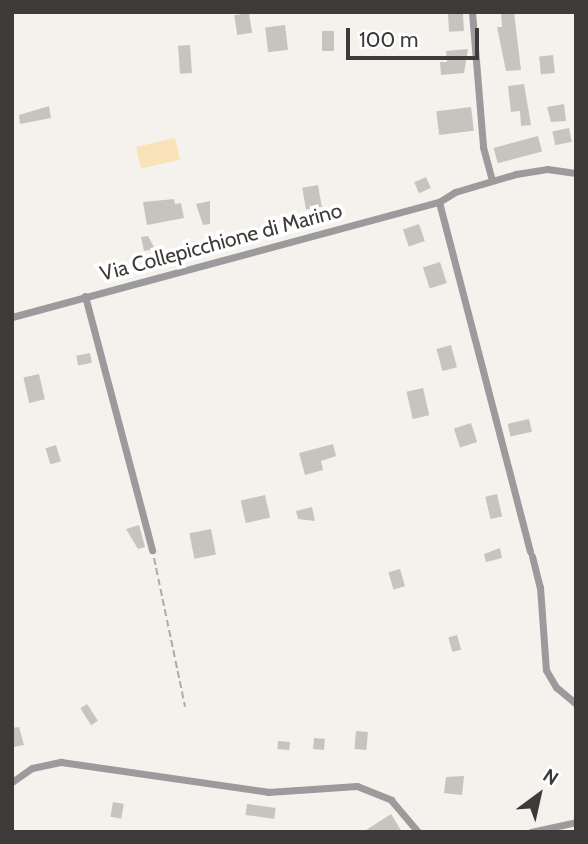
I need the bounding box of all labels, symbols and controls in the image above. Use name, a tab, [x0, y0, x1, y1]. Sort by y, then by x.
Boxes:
scale bar	[350, 14, 483, 58]
text: 100 m	[359, 27, 418, 52]
street label: Via Collepicchione di Marino	[97, 198, 345, 286]
north arrow	[504, 760, 574, 830]
text: N	[539, 764, 563, 790]

